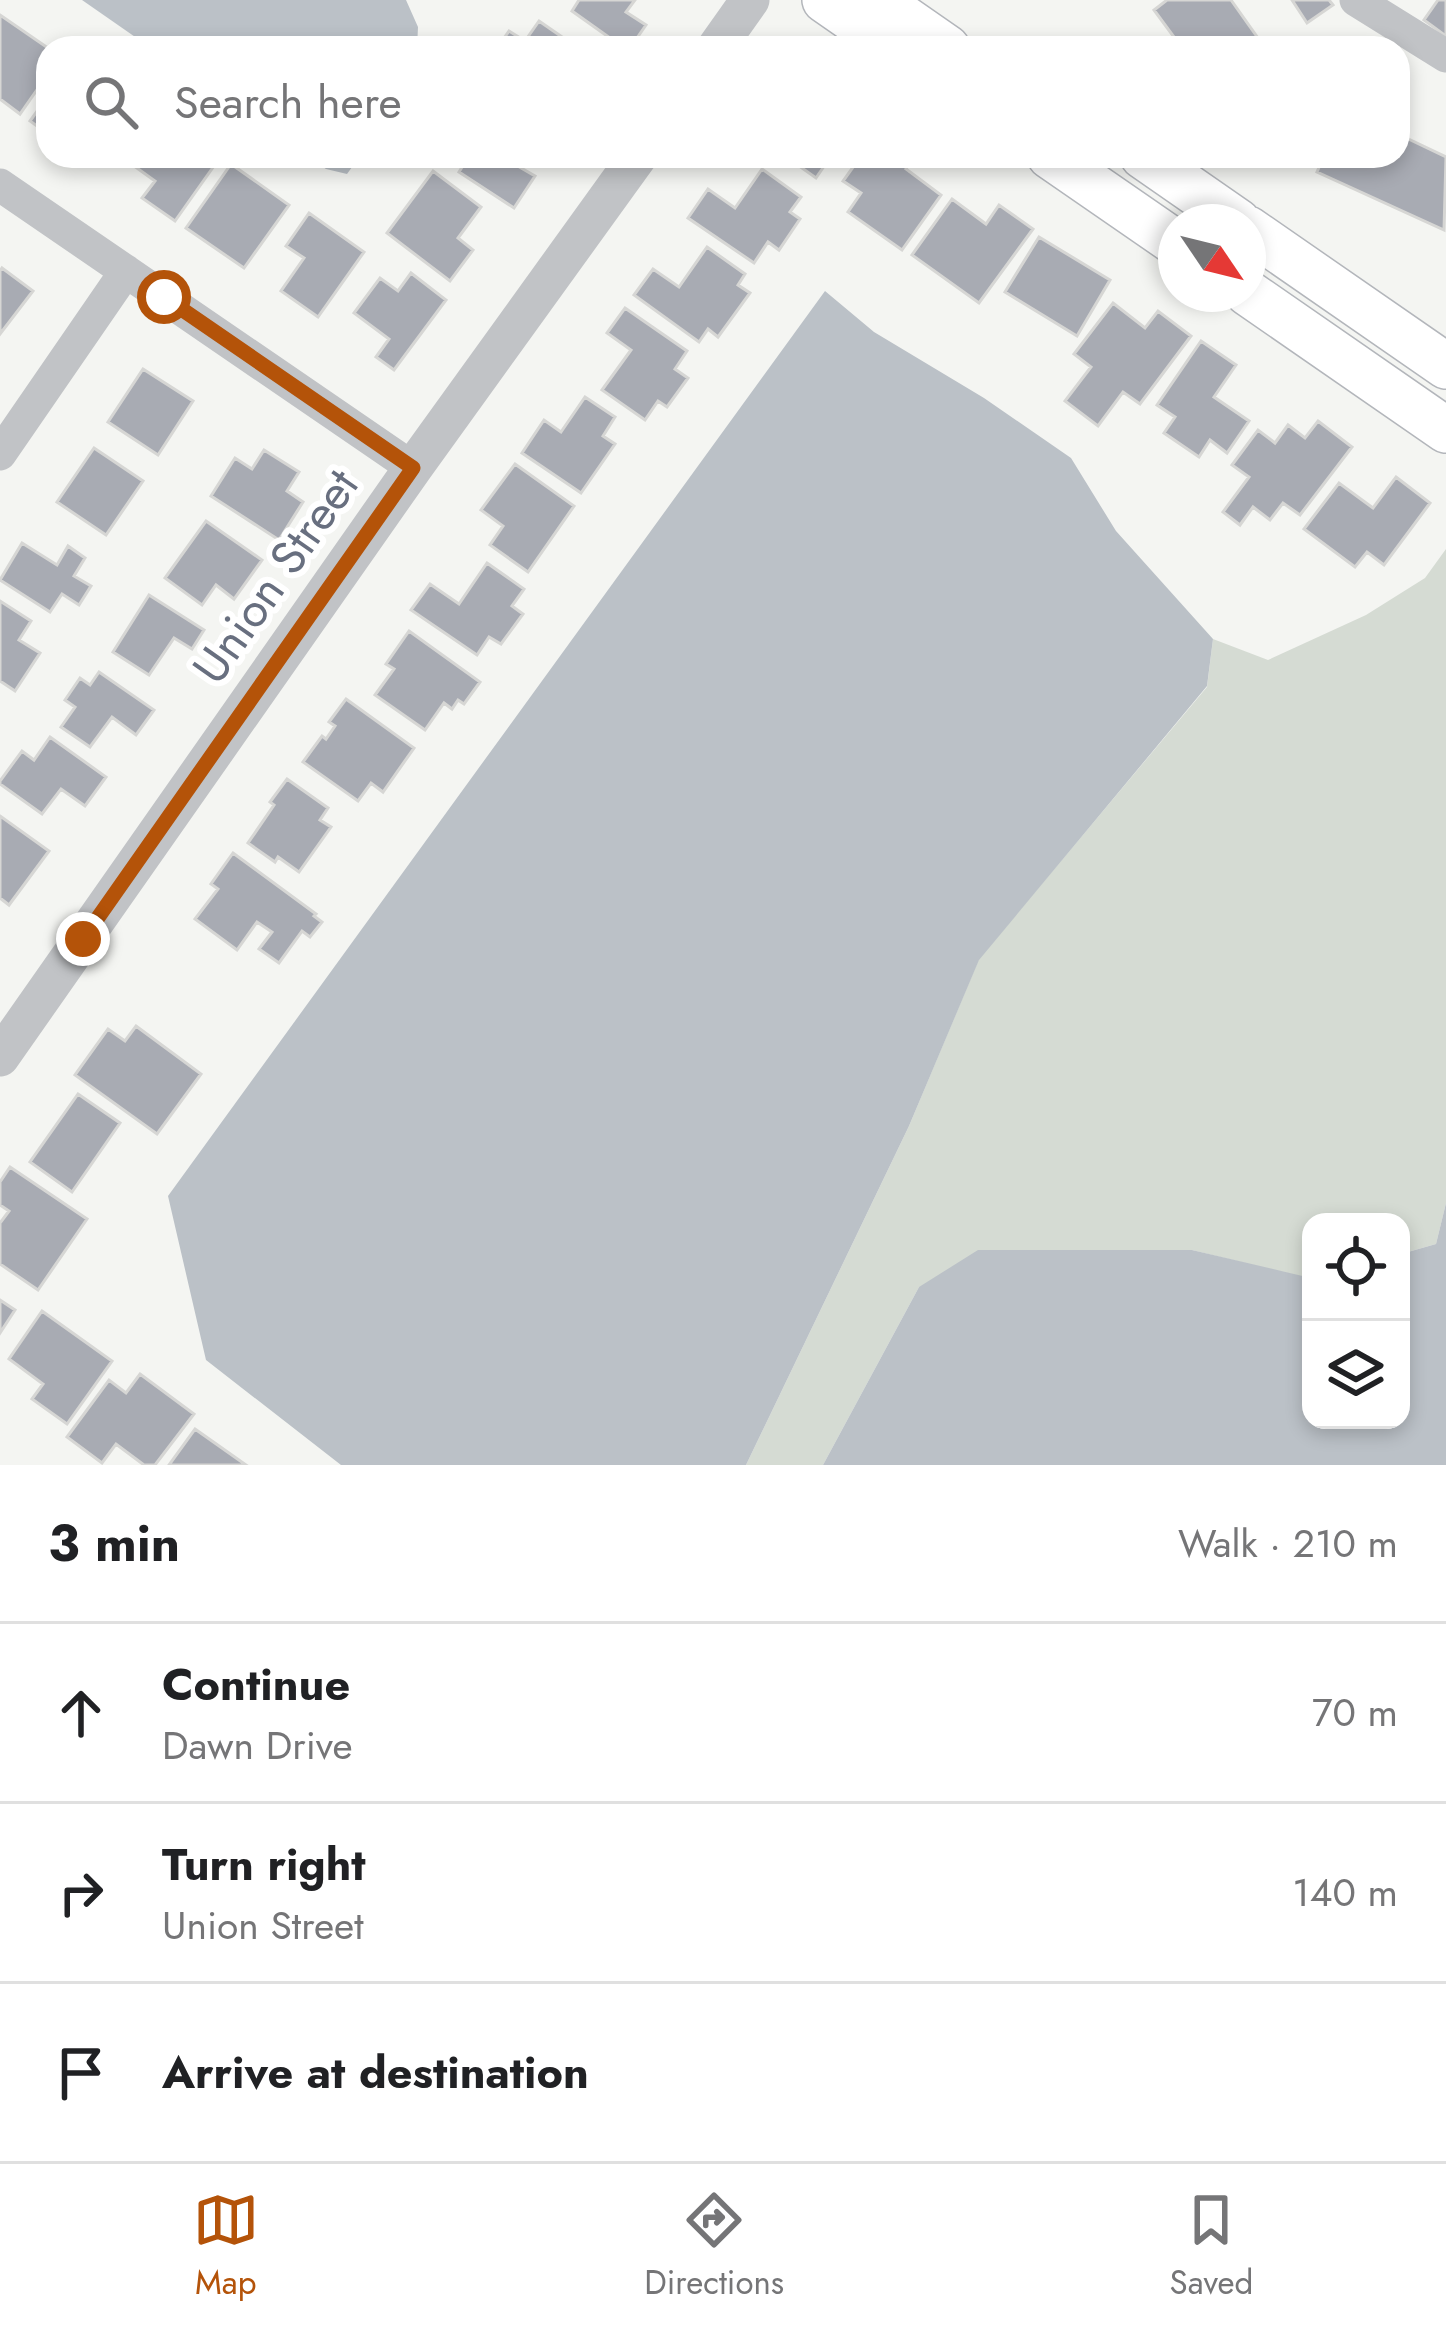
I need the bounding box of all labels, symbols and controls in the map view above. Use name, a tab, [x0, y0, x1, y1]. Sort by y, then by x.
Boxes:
search box	[36, 36, 1410, 168]
icon: search	[78, 69, 144, 135]
text: Search here	[174, 70, 402, 135]
north arrow	[1158, 204, 1266, 312]
route start	[137, 270, 191, 324]
street label: Union Street	[176, 455, 375, 698]
route end	[56, 912, 110, 966]
map controls	[1302, 1213, 1410, 1429]
button: locate	[1302, 1213, 1410, 1321]
button: layers	[1302, 1321, 1410, 1429]
text: 3 min	[48, 1506, 180, 1580]
text: Walk · 210 m	[1178, 1515, 1398, 1572]
text: Continue	[162, 1652, 350, 1717]
icon: ahead	[48, 1680, 114, 1746]
text: 70 m	[1312, 1684, 1398, 1741]
text: Dawn Drive	[162, 1717, 352, 1774]
text: Turn right	[162, 1832, 366, 1897]
icon: right	[48, 1860, 114, 1926]
text: 140 m	[1292, 1864, 1398, 1921]
text: Union Street	[162, 1897, 364, 1954]
icon: arrive	[48, 2040, 114, 2106]
text: Arrive at destination	[162, 2040, 589, 2105]
tab: Map	[193, 2187, 259, 2306]
tab: Directions	[644, 2187, 784, 2306]
tab: Saved	[1170, 2187, 1253, 2306]

